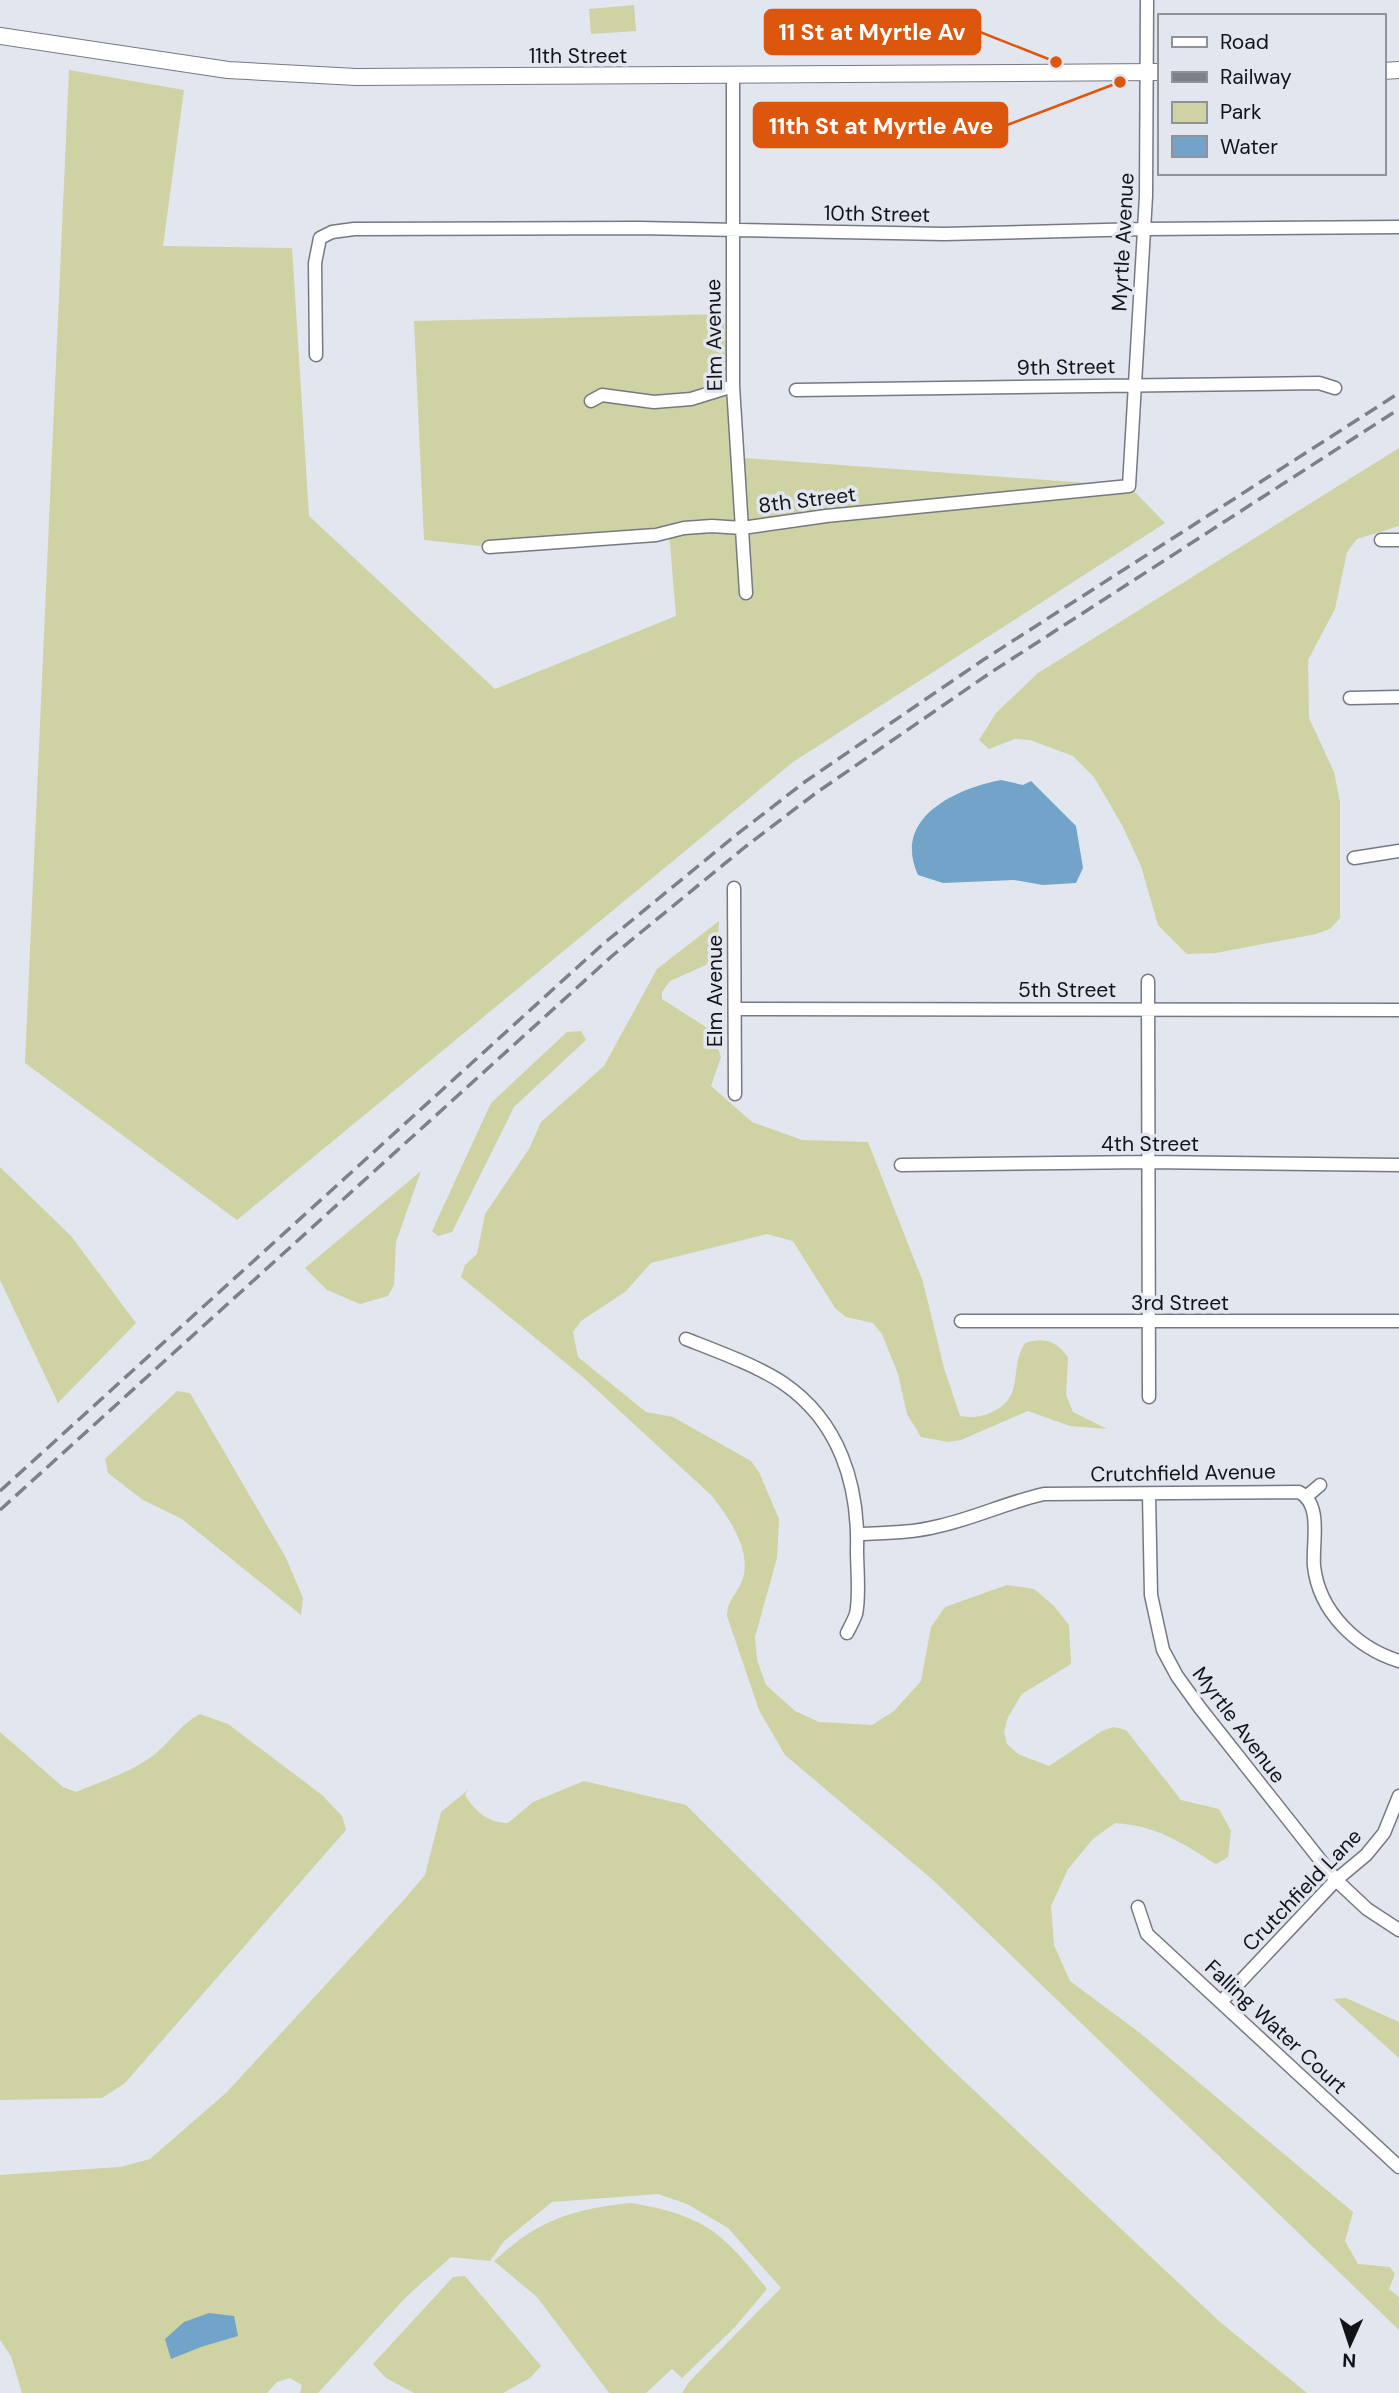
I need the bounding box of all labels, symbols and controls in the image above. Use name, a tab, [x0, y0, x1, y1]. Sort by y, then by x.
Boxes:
callout: 11 St at Myrtle Av	[765, 10, 980, 54]
legend	[1158, 14, 1385, 175]
text: 11 St at Myrtle Av	[778, 17, 966, 47]
text: Road	[1220, 28, 1269, 56]
street label: 11th Street	[529, 42, 627, 70]
text: Railway	[1220, 63, 1292, 91]
text: Park	[1220, 98, 1262, 126]
callout: 11th St at Myrtle Ave	[754, 103, 1007, 147]
text: 11th St at Myrtle Ave	[769, 111, 993, 141]
text: Water	[1220, 133, 1278, 161]
street label: Myrtle Avenue	[1105, 172, 1141, 312]
street label: 10th Street	[824, 199, 930, 229]
street label: Elm Avenue	[699, 279, 729, 391]
street label: 9th Street	[1016, 352, 1116, 382]
street label: 8th Street	[757, 480, 857, 520]
street label: Elm Avenue	[701, 935, 729, 1047]
street label: 5th Street	[1018, 976, 1116, 1004]
street label: 4th Street	[1101, 1130, 1199, 1158]
street label: 3rd Street	[1131, 1289, 1229, 1317]
street label: Crutchfield Avenue	[1090, 1457, 1276, 1489]
street label: Myrtle Avenue	[1186, 1661, 1292, 1789]
street label: Crutchfield Lane	[1236, 1822, 1368, 1957]
street label: Falling Water Court	[1199, 1954, 1353, 2100]
north arrow	[1315, 2309, 1385, 2379]
text: N	[1342, 2348, 1357, 2373]

